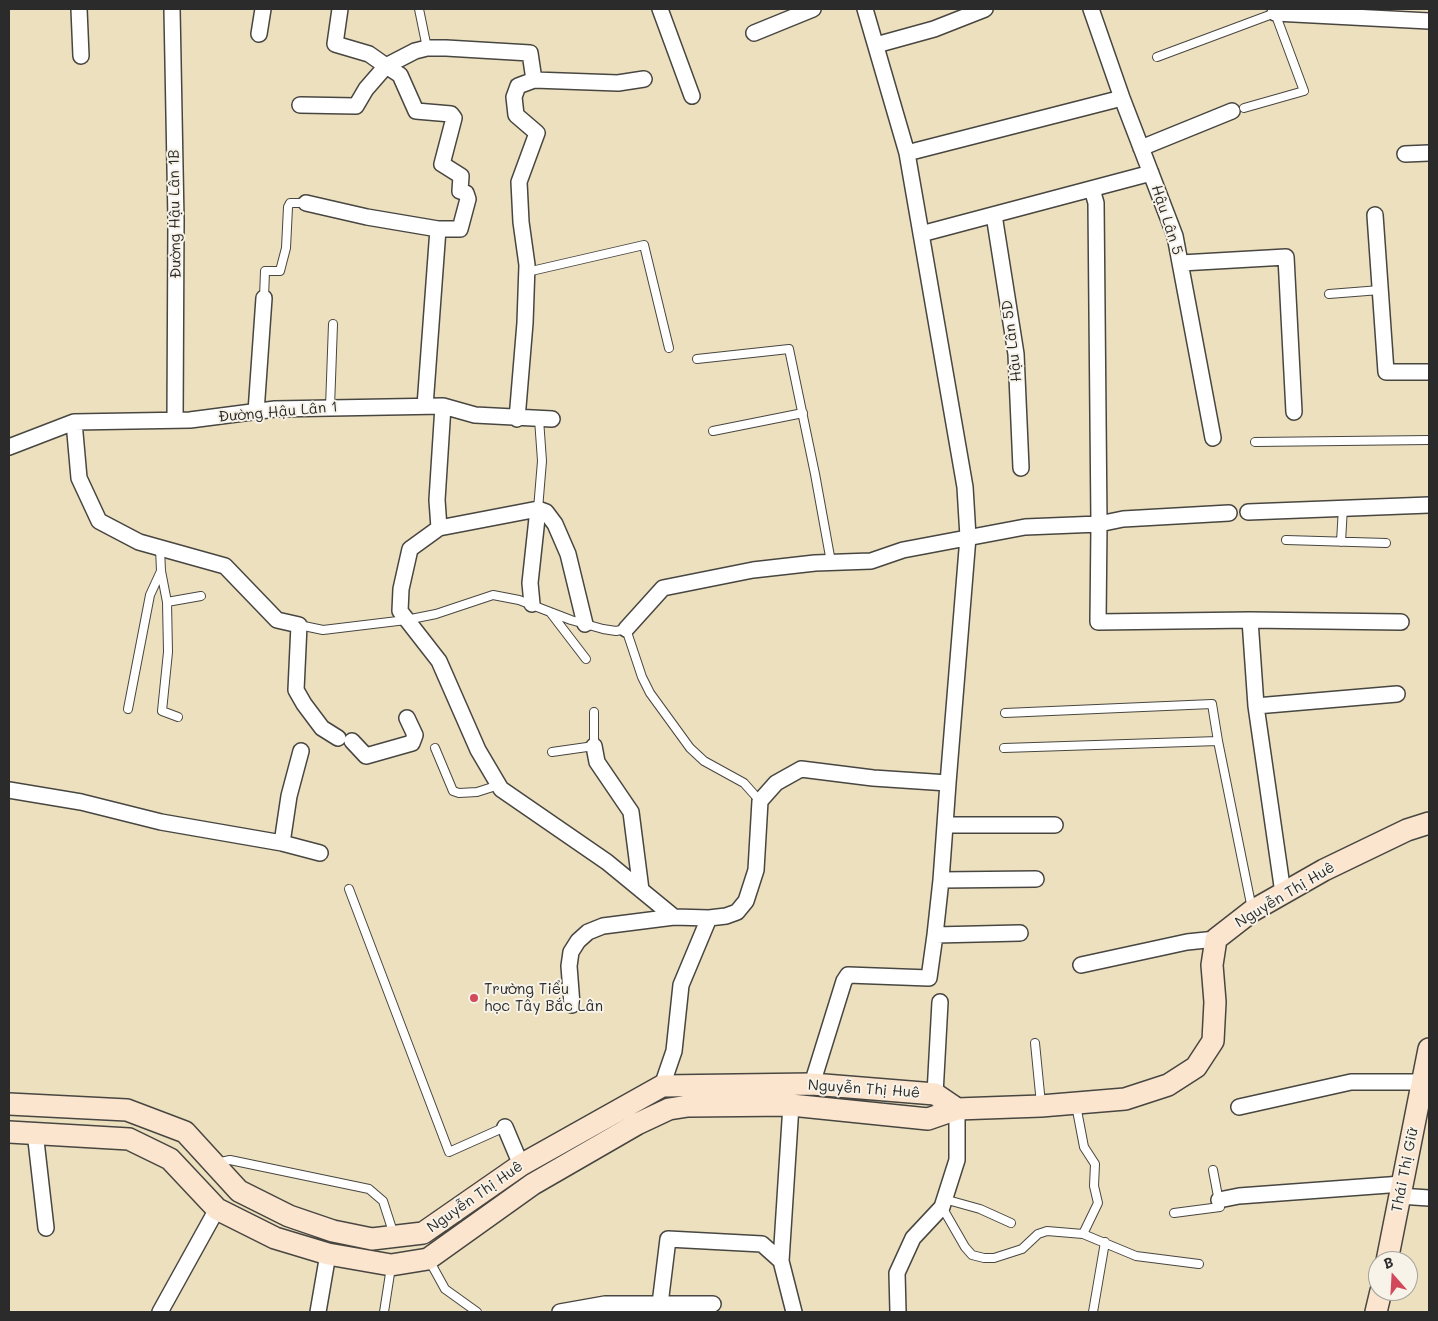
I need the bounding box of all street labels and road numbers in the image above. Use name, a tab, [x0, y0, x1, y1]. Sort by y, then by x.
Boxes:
street label: Đường Hậu Lân 1B	[165, 149, 185, 279]
street label: Hậu Lân 5	[1147, 183, 1187, 257]
street label: Hậu Lân 5D	[998, 299, 1026, 383]
street label: Đường Hậu Lân 1	[218, 398, 338, 426]
street label: Nguyễn Thị Huê	[1232, 858, 1338, 932]
street label: Nguyễn Thị Huê	[807, 1076, 921, 1102]
street label: Thái Thị Giữ	[1388, 1126, 1422, 1214]
street label: Nguyễn Thị Huê	[424, 1157, 526, 1237]

